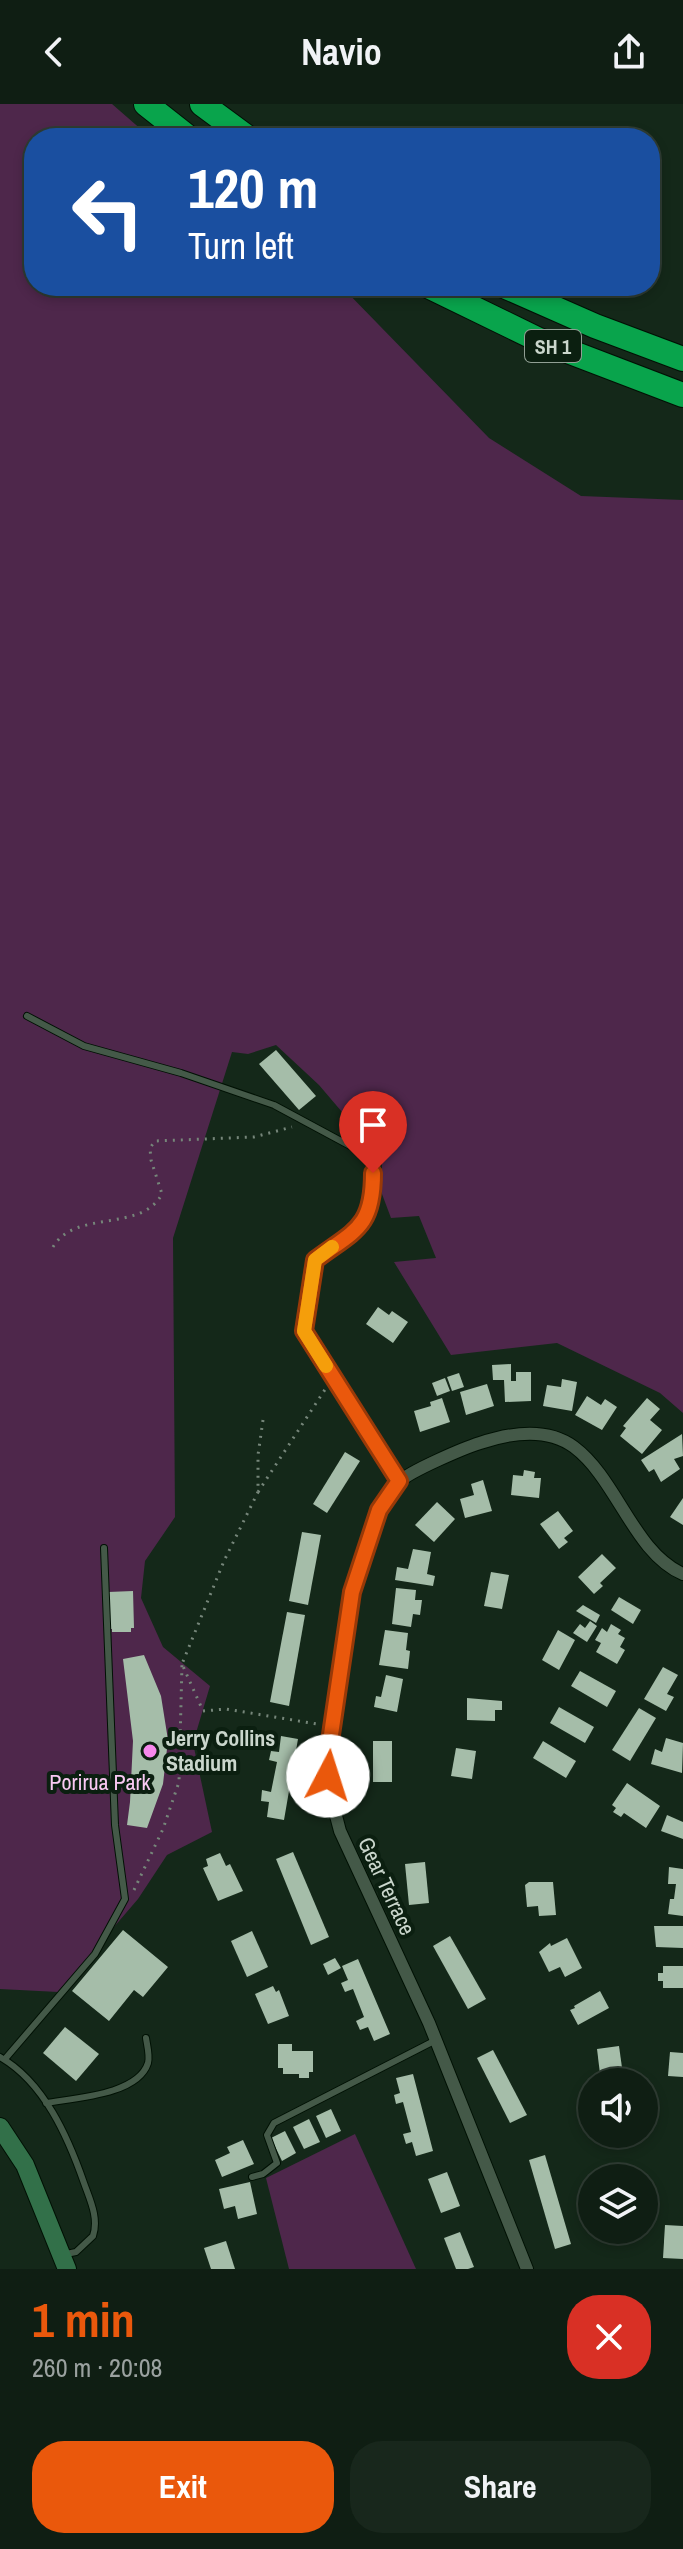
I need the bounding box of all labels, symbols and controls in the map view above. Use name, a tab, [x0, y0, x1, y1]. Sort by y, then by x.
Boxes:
text: Navio	[301, 28, 382, 76]
icon: back	[32, 30, 76, 74]
icon: share	[607, 30, 651, 74]
text: 120 m	[188, 150, 318, 225]
icon: left	[56, 160, 160, 264]
text: Turn left	[188, 222, 294, 270]
road number: SH 1	[525, 330, 581, 362]
pin	[339, 1091, 407, 1173]
icon: arrive	[351, 1103, 395, 1147]
place label: Jerry Collins Stadium	[166, 1723, 275, 1778]
position arrow	[286, 1734, 370, 1818]
marker: Jerry Collins Stadium	[141, 1742, 159, 1760]
park label: Porirua Park	[49, 1767, 152, 1797]
street label: Gear Terrace	[351, 1832, 423, 1940]
map controls	[578, 2068, 658, 2244]
button: sound	[578, 2068, 658, 2148]
button: layers	[578, 2164, 658, 2244]
text: 1 min	[32, 2287, 135, 2352]
button: close	[567, 2295, 651, 2379]
text: 260 m · 20:08	[32, 2350, 162, 2385]
button: Exit	[32, 2441, 334, 2533]
button: Share	[350, 2441, 651, 2533]

